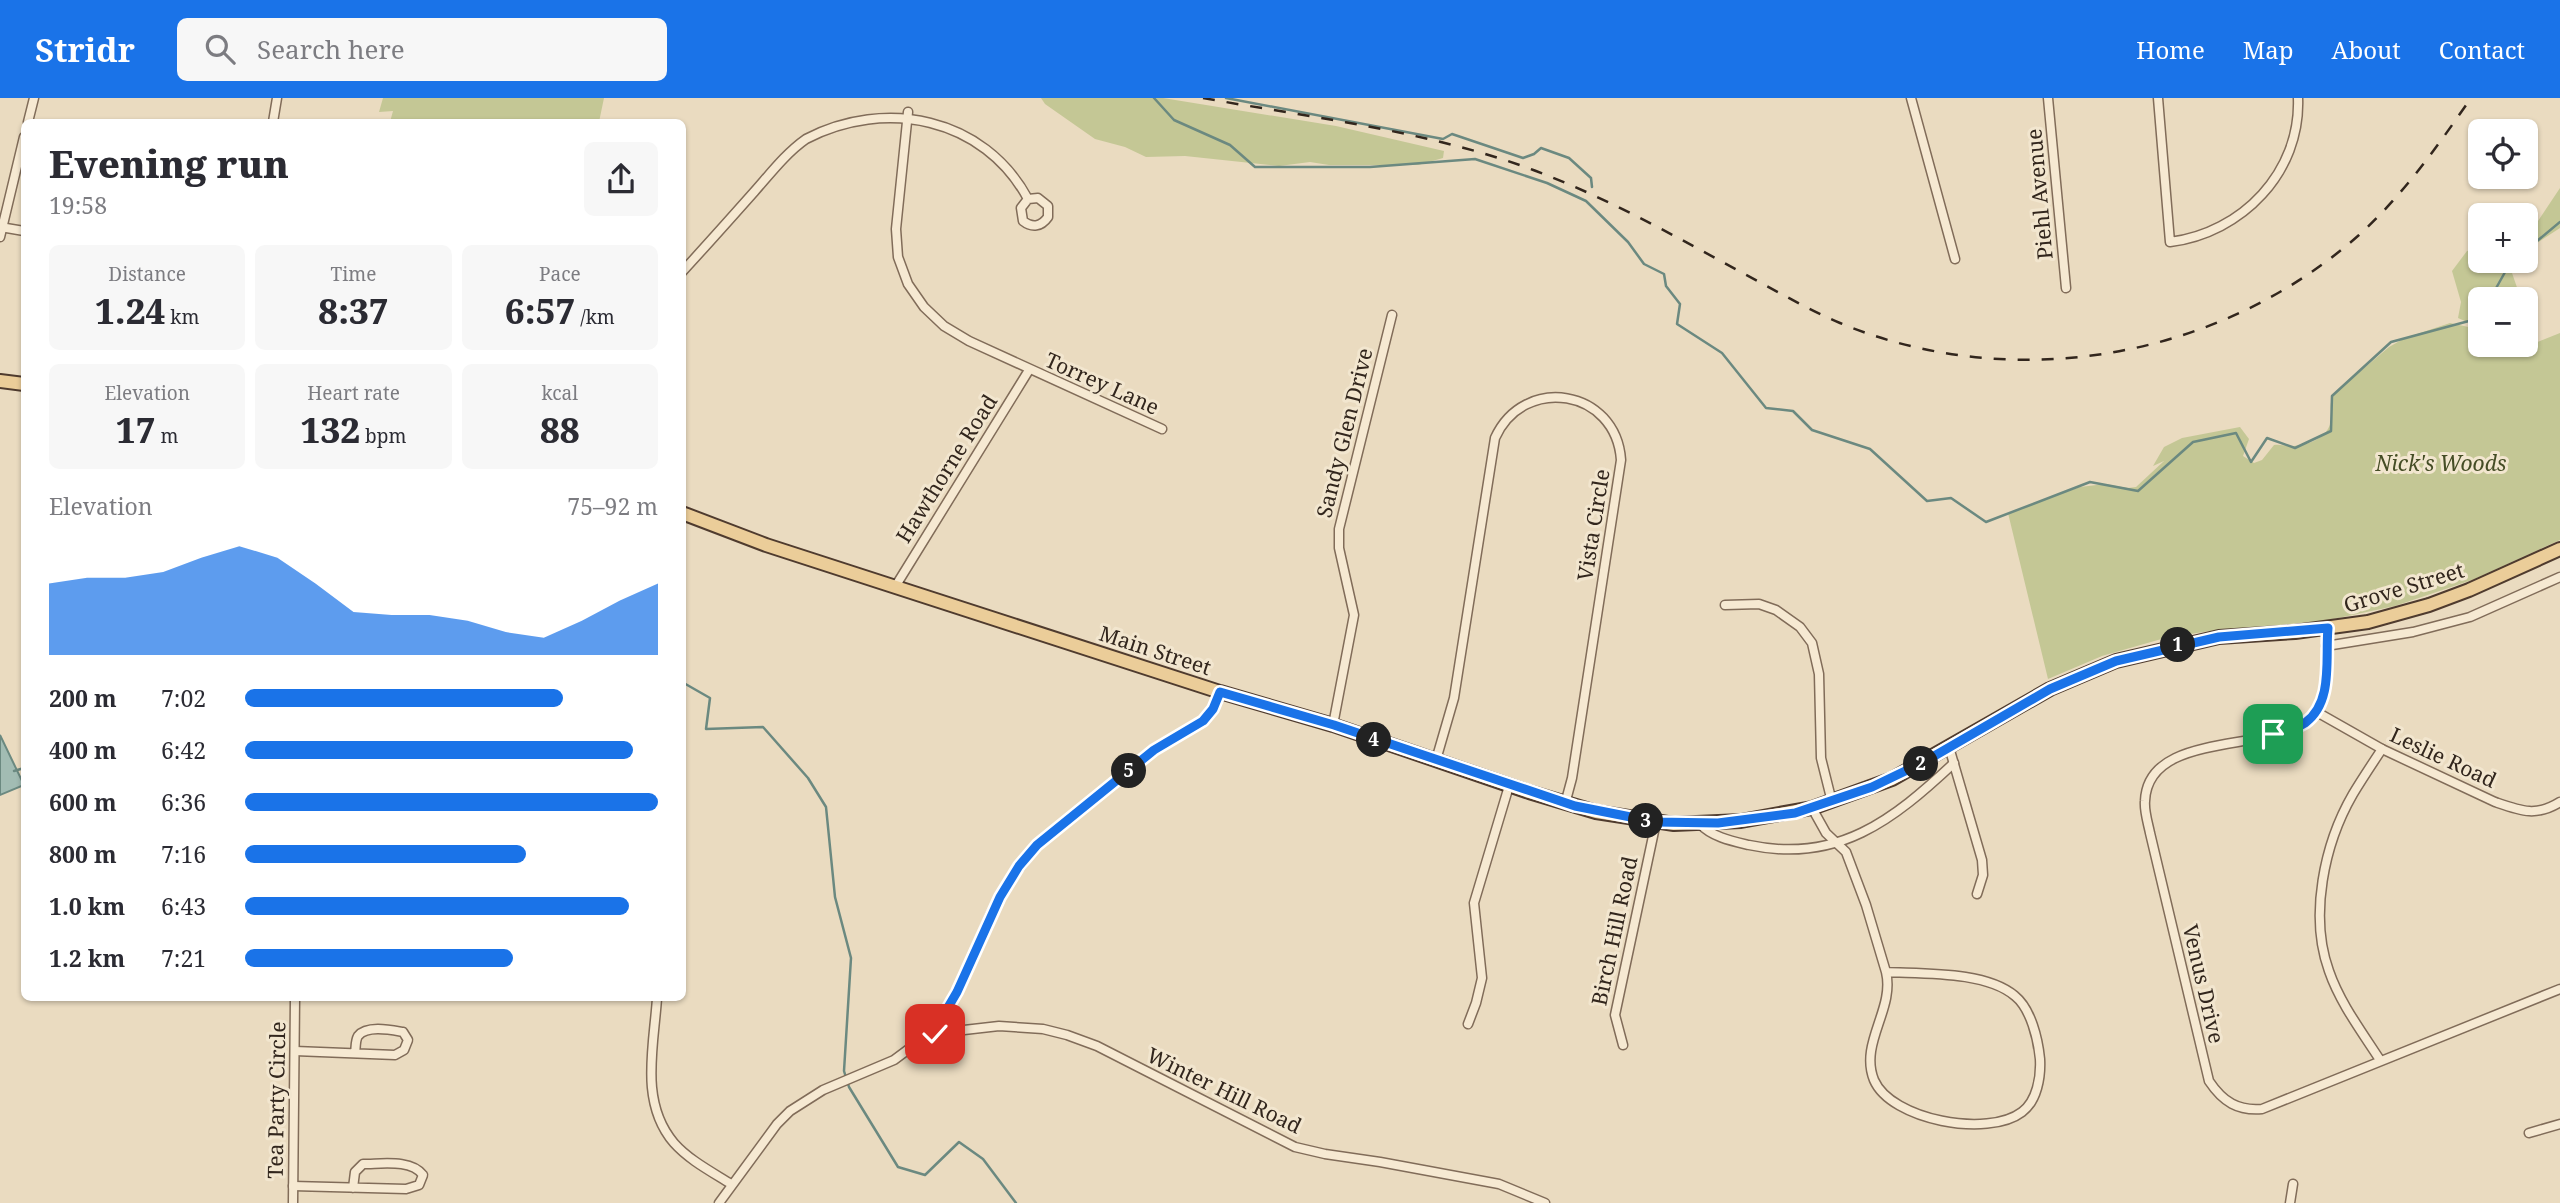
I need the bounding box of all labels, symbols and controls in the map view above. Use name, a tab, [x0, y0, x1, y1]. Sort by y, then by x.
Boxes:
search box	[177, 18, 667, 81]
text: Stridr	[35, 27, 135, 72]
icon: search	[201, 30, 239, 68]
text: Search here	[257, 31, 405, 67]
text: Home	[2136, 33, 2205, 66]
text: Map	[2243, 33, 2294, 66]
text: About	[2332, 33, 2401, 66]
text: Contact	[2439, 33, 2525, 66]
map controls	[2468, 119, 2538, 357]
button: locate	[2468, 119, 2538, 189]
street label: Piehl Avenue	[2019, 128, 2059, 261]
text: Evening run	[49, 137, 289, 189]
button: share	[584, 142, 658, 216]
text: 19:58	[49, 189, 107, 221]
button: +	[2468, 203, 2538, 273]
text: Distance	[108, 261, 186, 287]
text: Time	[331, 261, 376, 287]
text: Pace	[539, 261, 581, 287]
text: 1.24	[95, 287, 165, 334]
text: 8:37	[318, 287, 389, 334]
text: 6:57	[505, 287, 575, 334]
button: −	[2468, 287, 2538, 357]
text: km	[165, 304, 199, 330]
text: /km	[575, 304, 615, 330]
street label: Torrey Lane	[1041, 345, 1164, 421]
street label: Sandy Glen Drive	[1309, 345, 1379, 521]
text: Elevation	[104, 380, 190, 406]
text: Heart rate	[307, 380, 400, 406]
text: kcal	[541, 380, 578, 406]
street label: Hawthorne Road	[889, 389, 1003, 548]
text: 17	[116, 406, 156, 453]
text: 132	[301, 406, 360, 453]
text: 88	[540, 406, 580, 453]
text: m	[156, 423, 178, 449]
text: bpm	[360, 423, 406, 449]
park label: Nick's Woods	[2374, 449, 2507, 477]
street label: Vista Circle	[1570, 467, 1616, 583]
text: Elevation	[49, 490, 153, 522]
text: 75–92 m	[567, 490, 658, 522]
street label: Grove Street	[2340, 555, 2467, 619]
street label: Main Street	[1096, 619, 1215, 681]
pin: 1	[2160, 628, 2196, 662]
text: 1	[2172, 631, 2183, 657]
text: 200 m	[49, 682, 117, 714]
text: 7:02	[161, 682, 206, 714]
pin	[2243, 704, 2303, 764]
icon: arrive	[2254, 715, 2292, 753]
street label: Leslie Road	[2386, 720, 2501, 794]
pin: 4	[1356, 722, 1392, 758]
text: 4	[1368, 726, 1379, 752]
text: 400 m	[49, 734, 117, 766]
text: 6:42	[161, 734, 206, 766]
pin: 2	[1904, 746, 1938, 782]
text: 2	[1915, 750, 1926, 776]
pin: 5	[1112, 754, 1146, 788]
text: 5	[1123, 757, 1134, 783]
text: 600 m	[49, 786, 117, 818]
text: 6:36	[161, 786, 206, 818]
pin: 3	[1628, 804, 1664, 838]
text: 3	[1640, 807, 1651, 833]
text: 800 m	[49, 838, 117, 870]
text: 7:16	[161, 838, 206, 870]
street label: Birch Hill Road	[1585, 853, 1644, 1008]
text: 1.0 km	[49, 890, 125, 922]
text: 6:43	[161, 890, 206, 922]
street label: Venus Drive	[2177, 922, 2231, 1046]
text: 1.2 km	[49, 942, 125, 974]
text: 7:21	[161, 942, 206, 974]
pin	[905, 1004, 965, 1064]
icon: check	[916, 1015, 954, 1053]
street label: Tea Party Circle	[261, 1021, 291, 1179]
street label: Winter Hill Road	[1142, 1041, 1306, 1140]

